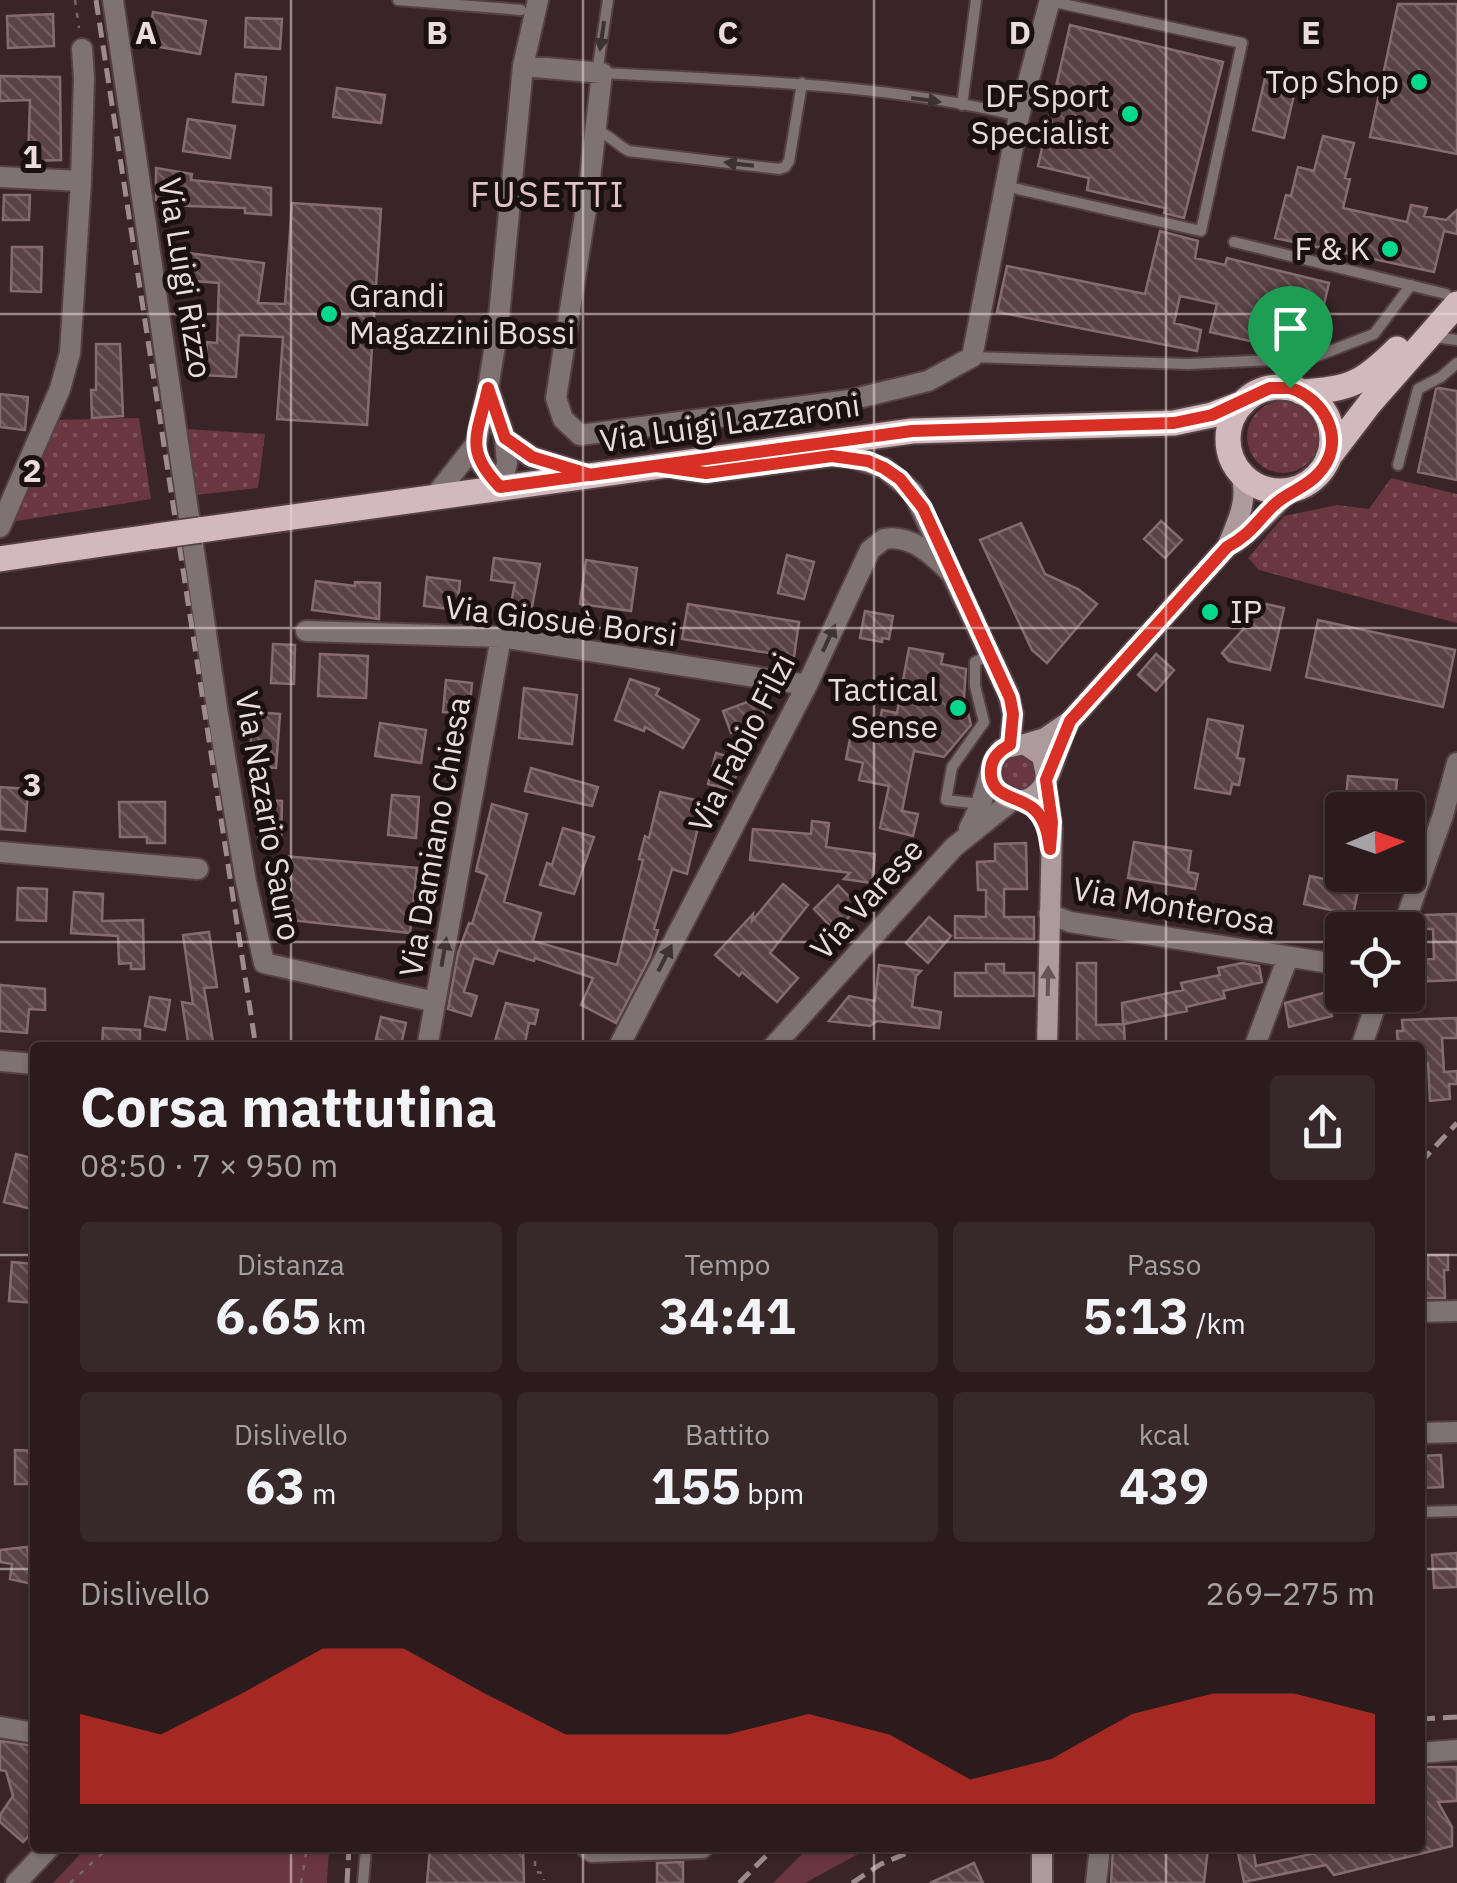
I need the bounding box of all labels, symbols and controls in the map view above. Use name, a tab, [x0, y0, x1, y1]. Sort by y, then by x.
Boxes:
text: A	[135, 11, 157, 53]
text: B	[426, 11, 448, 53]
text: C	[718, 11, 738, 53]
text: D	[1009, 11, 1031, 53]
text: E	[1301, 11, 1321, 53]
one-way arrow	[594, 21, 610, 53]
place label: Top Shop	[1265, 60, 1399, 102]
marker: Top Shop	[1408, 71, 1430, 93]
place label: DF Sport Specialist	[971, 74, 1110, 153]
one-way arrow	[911, 93, 942, 109]
marker: DF Sport Specialist	[1119, 103, 1141, 125]
text: 1	[22, 135, 42, 177]
one-way arrow	[723, 156, 755, 172]
district label: FUSETTI	[470, 171, 626, 217]
street label: Via Luigi Rizzo	[149, 175, 223, 381]
place label: F & K	[1295, 227, 1370, 269]
marker: F & K	[1379, 238, 1401, 260]
place label: Grandi Magazzini Bossi	[349, 274, 575, 353]
pin	[1248, 286, 1333, 389]
icon: arrive	[1263, 301, 1318, 356]
marker: Grandi Magazzini Bossi	[318, 303, 340, 325]
street label: Via Luigi Lazzaroni	[597, 383, 863, 461]
text: 2	[22, 449, 42, 491]
street label: Via Giosuè Borsi	[443, 585, 679, 655]
place label: IP	[1230, 590, 1262, 632]
marker: IP	[1199, 601, 1221, 623]
one-way arrow	[820, 623, 837, 652]
street label: Via Fabio Filzi	[678, 646, 804, 839]
place label: Tactical Sense	[828, 668, 938, 747]
street label: Via Nazario Sauro	[226, 688, 312, 944]
street label: Via Damiano Chiesa	[389, 694, 479, 980]
marker: Tactical Sense	[947, 697, 969, 719]
text: 3	[22, 763, 42, 805]
north arrow	[1325, 792, 1425, 892]
map controls	[1325, 792, 1425, 1012]
street label: Via Varese	[800, 829, 932, 968]
street label: Via Monterosa	[1070, 867, 1279, 944]
button: locate	[1325, 912, 1425, 1012]
one-way arrow	[437, 935, 452, 967]
one-way arrow	[656, 943, 673, 972]
one-way arrow	[1040, 964, 1056, 996]
text: Corsa mattutina	[80, 1071, 497, 1142]
button: share	[1270, 1075, 1375, 1180]
text: 08:50 · 7 × 950 m	[80, 1144, 338, 1186]
text: Distanza	[237, 1246, 345, 1283]
text: Tempo	[685, 1246, 770, 1283]
text: Passo	[1127, 1246, 1201, 1283]
text: 6.65	[215, 1283, 321, 1348]
text: 34:41	[659, 1283, 796, 1348]
text: 5:13	[1083, 1283, 1189, 1348]
text: km	[321, 1305, 366, 1342]
text: /km	[1189, 1305, 1246, 1342]
text: Dislivello	[234, 1416, 348, 1453]
text: Battito	[685, 1416, 770, 1453]
text: kcal	[1139, 1416, 1190, 1453]
text: 63	[245, 1453, 305, 1518]
text: 155	[651, 1453, 741, 1518]
text: 439	[1119, 1453, 1209, 1518]
text: m	[305, 1475, 336, 1512]
text: bpm	[741, 1475, 804, 1512]
text: Dislivello	[80, 1572, 210, 1614]
text: 269–275 m	[1205, 1572, 1375, 1614]

